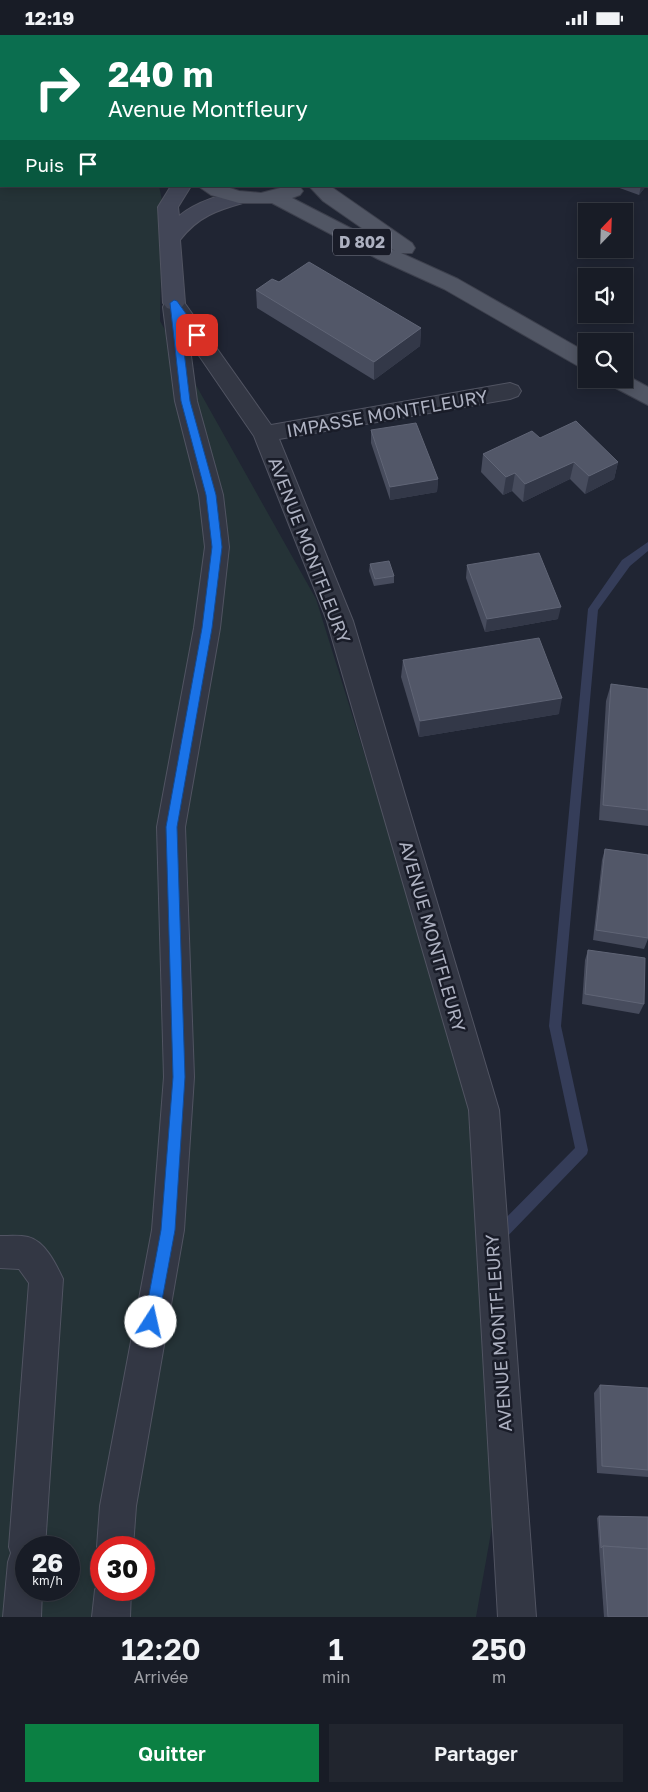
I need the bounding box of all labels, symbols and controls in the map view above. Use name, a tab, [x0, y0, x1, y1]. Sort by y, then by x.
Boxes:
text: 12:19	[25, 6, 74, 29]
text: 240 m	[108, 53, 213, 95]
icon: right	[25, 55, 90, 120]
text: Avenue Montfleury	[108, 95, 308, 122]
icon: arrive	[74, 150, 102, 178]
text: Puis	[25, 153, 64, 176]
north arrow	[578, 203, 632, 257]
map controls	[578, 203, 633, 388]
road number: D 802	[333, 228, 391, 255]
button: sound	[578, 268, 633, 323]
pin	[176, 314, 218, 356]
icon: arrive	[183, 321, 211, 349]
button: search	[578, 333, 633, 388]
street label: IMPASSE MONTFLEURY	[285, 384, 490, 442]
street label: AVENUE MONTFLEURY	[264, 454, 356, 647]
street label: AVENUE MONTFLEURY	[395, 838, 471, 1035]
street label: AVENUE MONTFLEURY	[480, 1233, 516, 1432]
position arrow	[124, 1295, 176, 1347]
speed limit sign: 30	[90, 1536, 155, 1601]
text: 26	[32, 1547, 63, 1578]
text: km/h	[32, 1573, 63, 1588]
text: 12:20	[121, 1631, 201, 1667]
text: 1	[329, 1631, 344, 1667]
text: 250	[472, 1631, 527, 1667]
text: Arrivée	[134, 1667, 188, 1687]
text: min	[322, 1667, 350, 1687]
text: m	[492, 1667, 506, 1687]
button: Quitter	[25, 1724, 319, 1782]
button: Partager	[329, 1724, 623, 1782]

